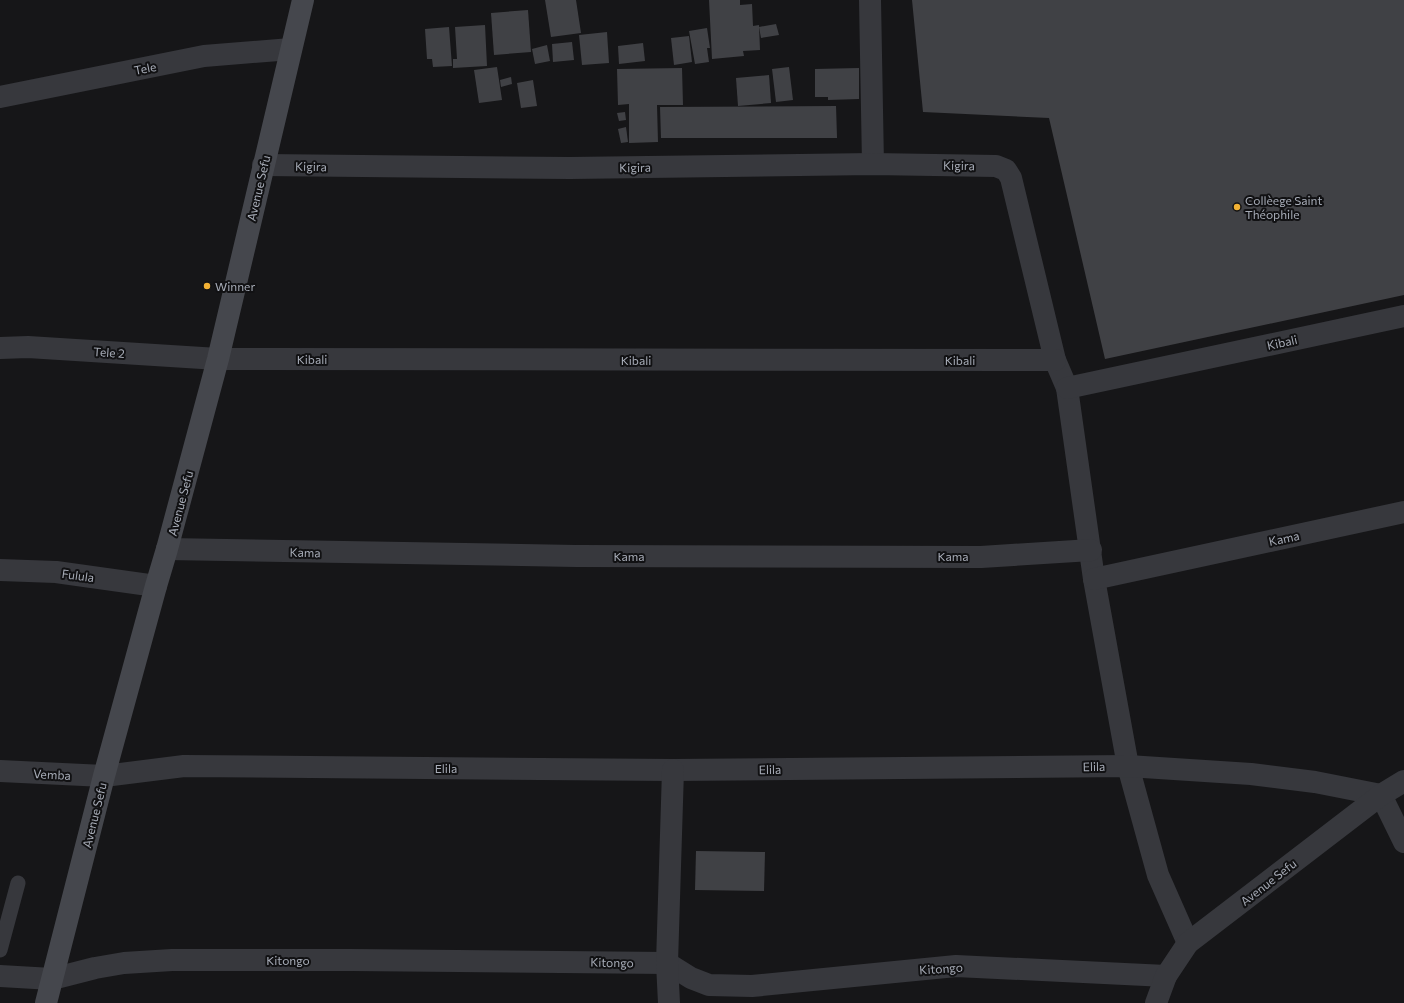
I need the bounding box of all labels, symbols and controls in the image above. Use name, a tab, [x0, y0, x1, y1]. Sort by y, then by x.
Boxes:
street label: Tele	[133, 59, 157, 77]
street label: Avenue Sefu	[244, 154, 272, 222]
street label: Kigira	[943, 158, 975, 172]
street label: Kigira	[295, 159, 327, 173]
street label: Kigira	[619, 160, 651, 174]
place label: Collèege Saint Théophile	[1245, 193, 1322, 221]
marker: Collèege Saint Théophile	[1232, 202, 1242, 212]
place label: Winner	[215, 279, 255, 293]
marker: Winner	[202, 281, 212, 291]
street label: Kibali	[1266, 332, 1298, 352]
street label: Tele 2	[93, 344, 126, 360]
street label: Kibali	[297, 352, 327, 366]
street label: Kibali	[621, 353, 651, 367]
street label: Kibali	[945, 353, 975, 367]
street label: Avenue Sefu	[165, 469, 195, 537]
street label: Kama	[1267, 528, 1301, 548]
street label: Kama	[289, 545, 321, 559]
street label: Kama	[613, 549, 645, 563]
street label: Kama	[937, 549, 969, 563]
street label: Fulula	[61, 566, 95, 584]
street label: Elila	[1083, 759, 1105, 773]
street label: Elila	[435, 761, 457, 775]
street label: Elila	[759, 762, 781, 776]
street label: Vemba	[33, 766, 71, 782]
street label: Avenue Sefu	[79, 781, 109, 849]
street label: Avenue Sefu	[1237, 856, 1299, 908]
street label: Kitongo	[266, 953, 310, 967]
street label: Kitongo	[590, 955, 634, 969]
street label: Kitongo	[919, 959, 963, 977]

